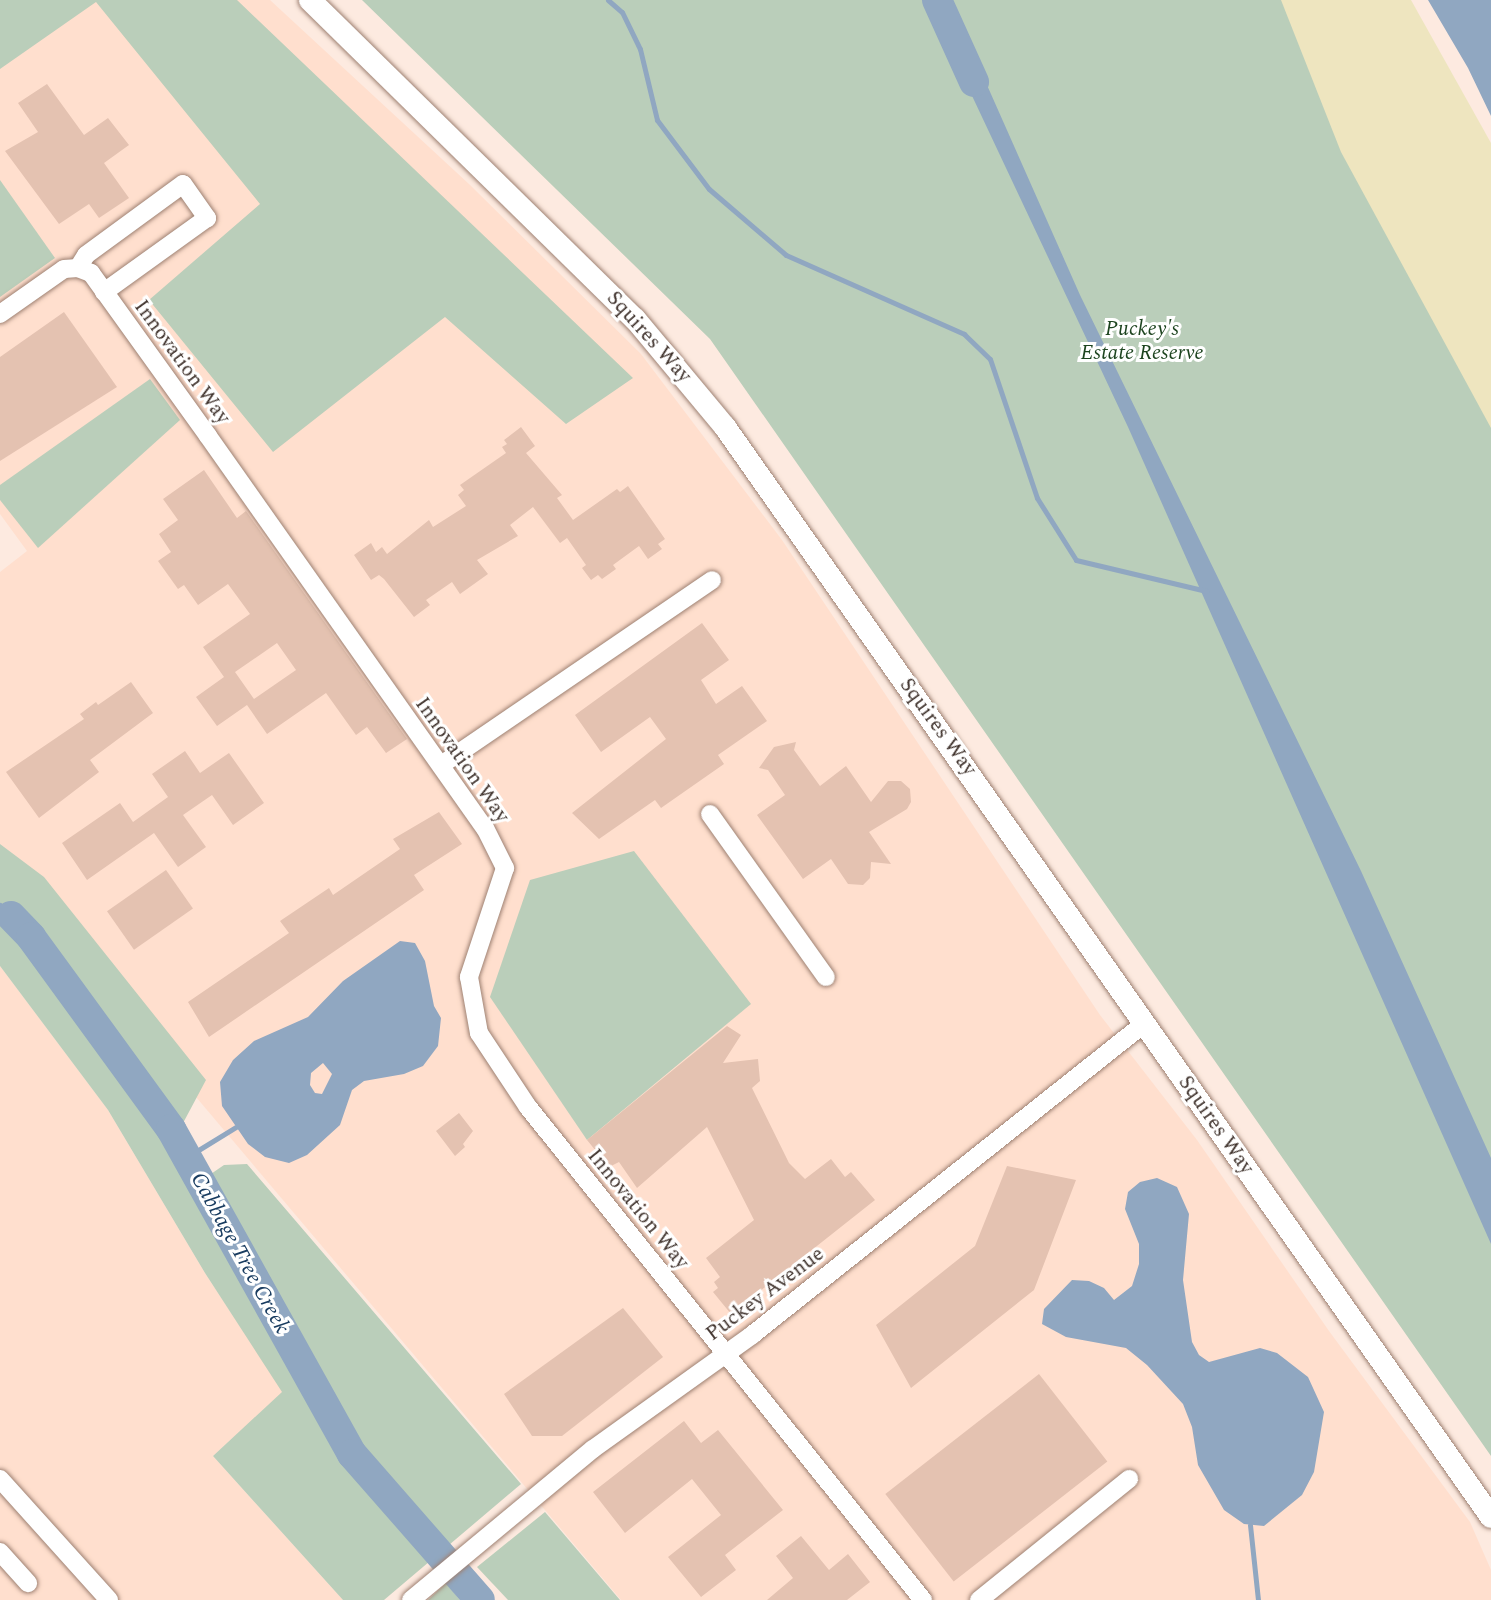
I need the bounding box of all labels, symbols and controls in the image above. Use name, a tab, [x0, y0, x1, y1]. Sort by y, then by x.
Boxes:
street label: Squires Way	[601, 286, 697, 388]
street label: Innovation Way	[128, 295, 236, 429]
park label: Puckey's Estate Reserve	[1080, 316, 1204, 366]
street label: Squires Way	[894, 673, 982, 781]
street label: Innovation Way	[409, 692, 515, 828]
street label: Squires Way	[1173, 1071, 1259, 1179]
street label: Innovation Way	[582, 1144, 694, 1274]
water label: Cabbage Tree Creek	[185, 1168, 295, 1338]
street label: Puckey Avenue	[701, 1241, 829, 1347]

